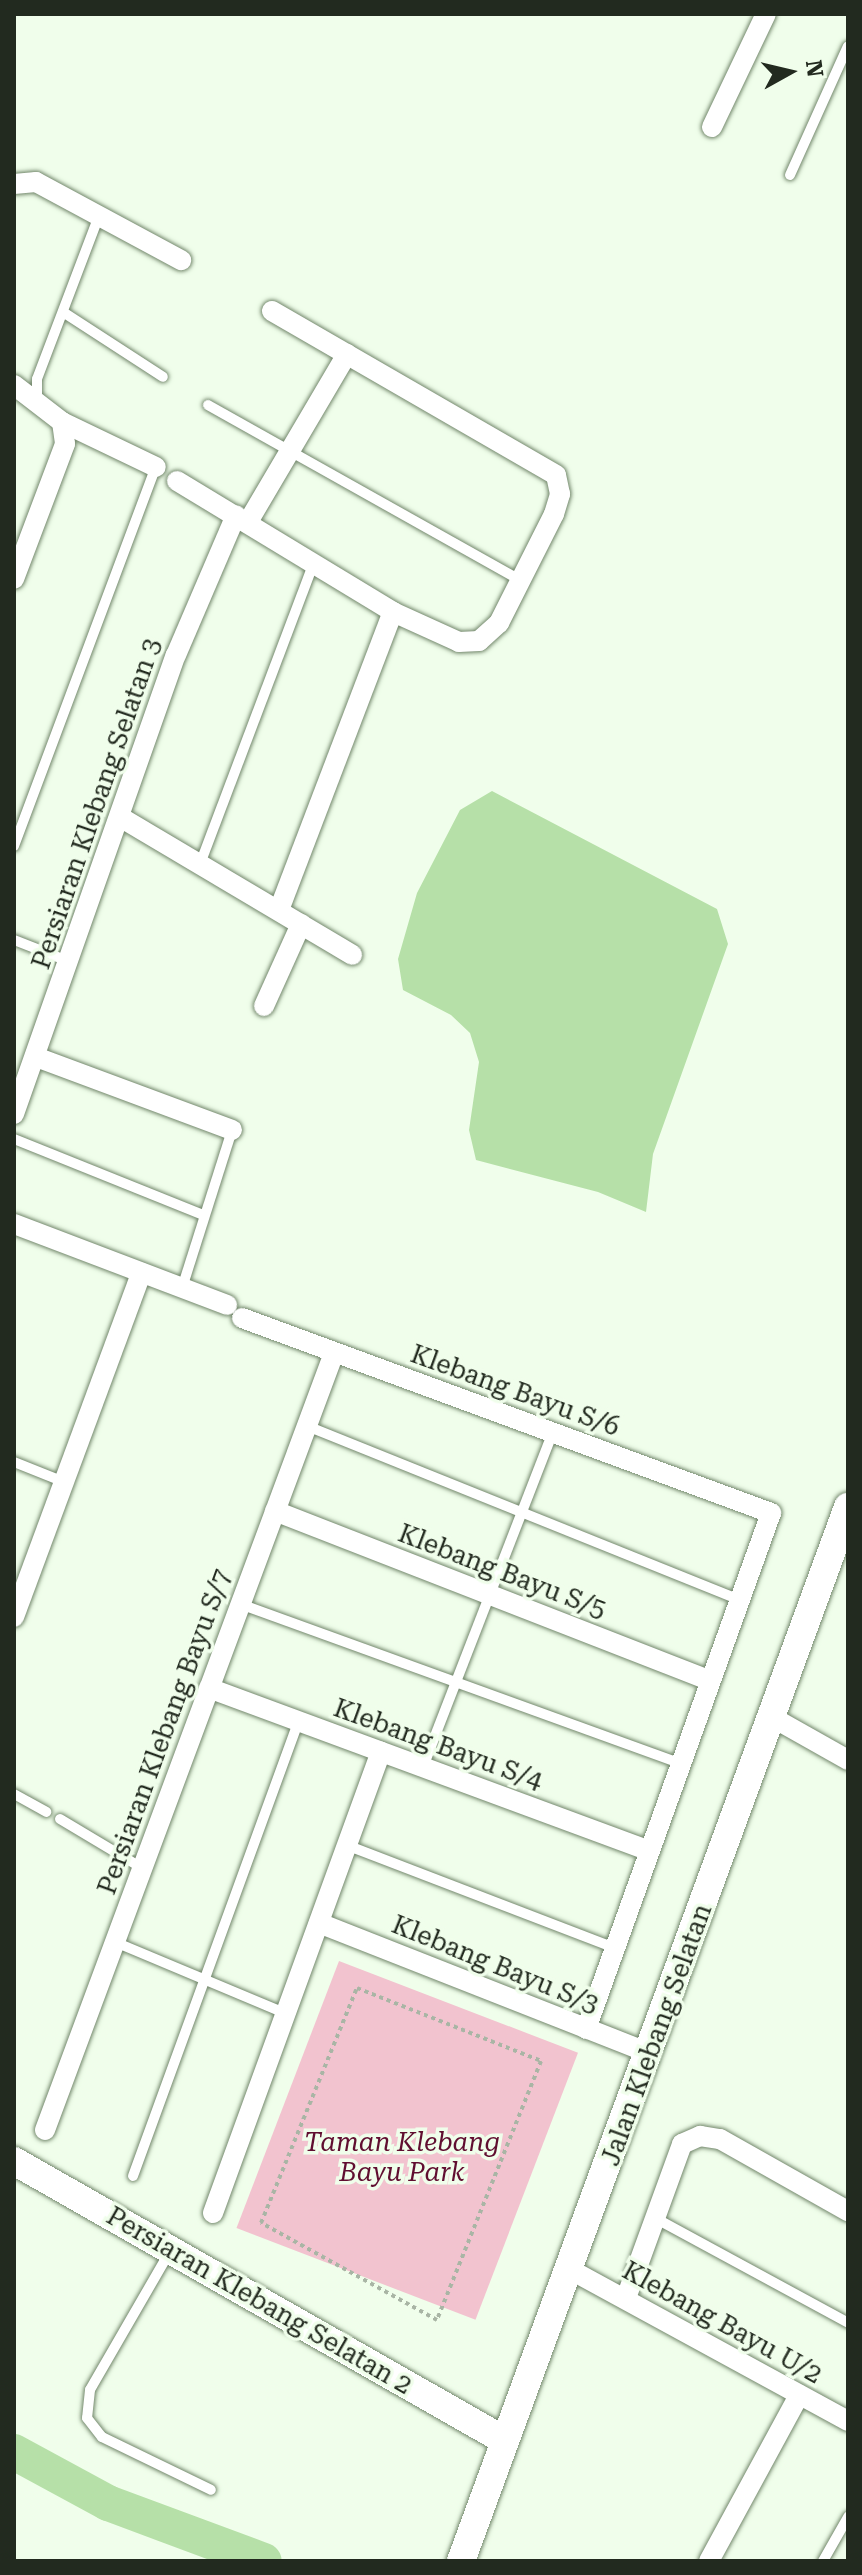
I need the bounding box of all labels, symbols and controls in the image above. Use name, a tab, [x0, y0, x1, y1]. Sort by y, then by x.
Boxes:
north arrow	[750, 32, 830, 112]
text: N	[801, 58, 828, 79]
street label: Persiaran Klebang Selatan 3	[26, 635, 168, 973]
street label: Klebang Bayu S/6	[406, 1339, 624, 1443]
street label: Klebang Bayu S/5	[394, 1518, 610, 1626]
street label: Persiaran Klebang Bayu S/7	[92, 1565, 238, 1899]
street label: Klebang Bayu S/4	[329, 1693, 547, 1797]
street label: Jalan Klebang Selatan	[595, 1900, 719, 2170]
street label: Klebang Bayu S/3	[387, 1909, 603, 2021]
park label: Taman Klebang Bayu Park	[304, 2127, 500, 2188]
street label: Persiaran Klebang Selatan 2	[101, 2201, 417, 2401]
street label: Klebang Bayu U/2	[617, 2255, 827, 2391]

